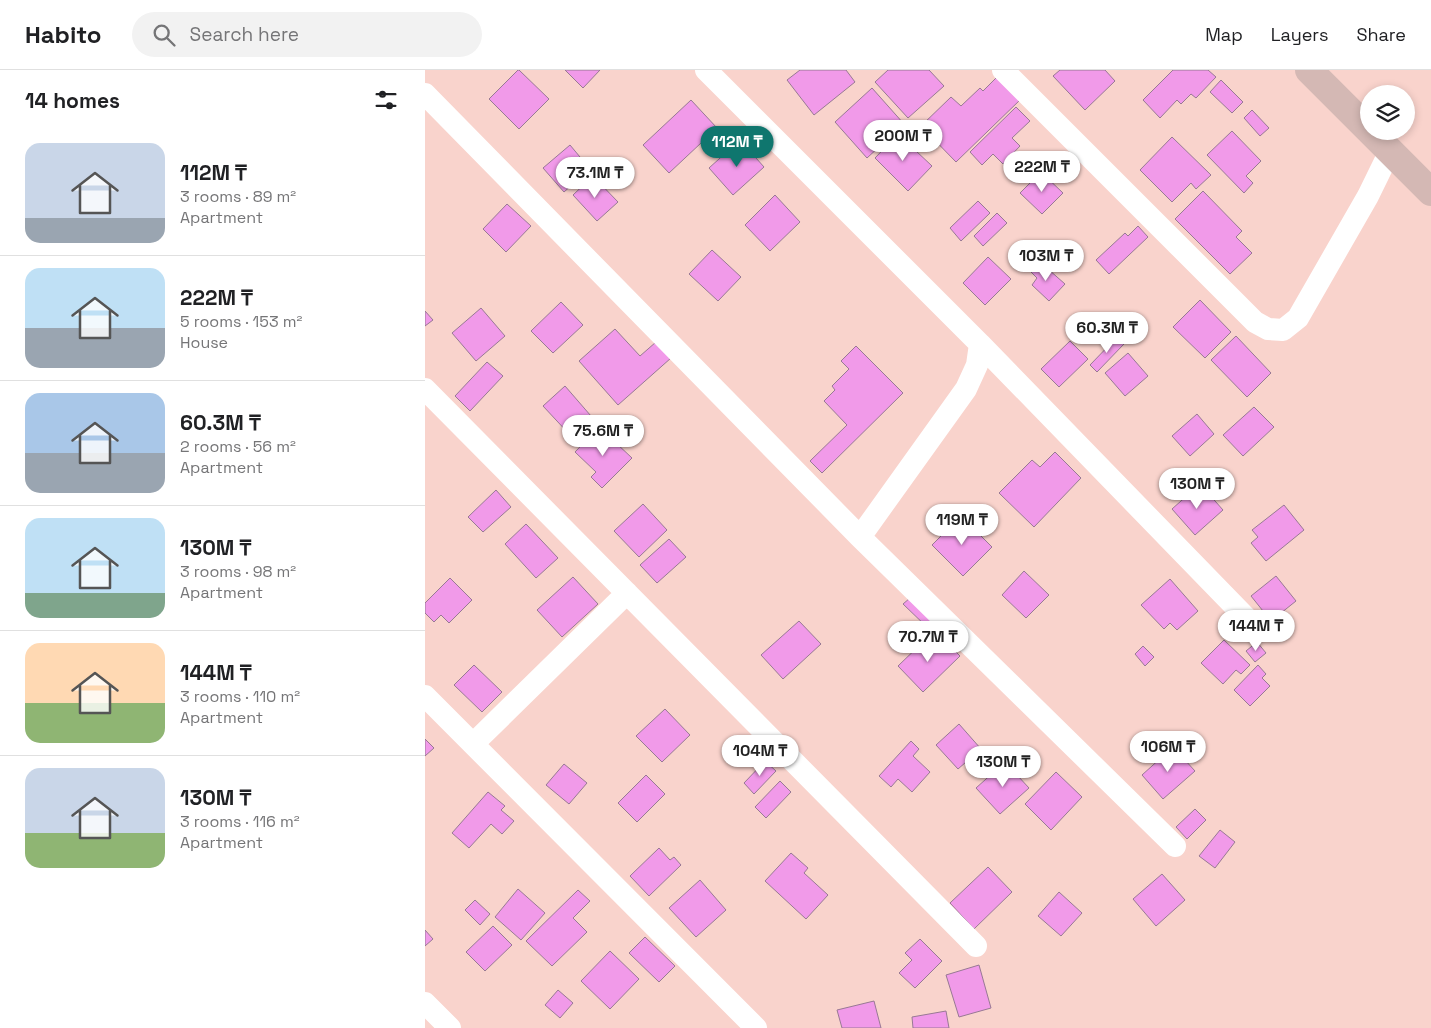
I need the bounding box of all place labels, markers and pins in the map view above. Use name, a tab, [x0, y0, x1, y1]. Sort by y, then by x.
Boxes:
pin: 200M ₸	[862, 119, 944, 162]
pin: 112M ₸	[696, 126, 778, 168]
pin: 222M ₸	[1001, 150, 1083, 193]
pin: 73.1M ₸	[549, 156, 641, 199]
pin: 103M ₸	[1005, 240, 1087, 282]
pin: 60.3M ₸	[1061, 312, 1153, 354]
pin: 75.6M ₸	[557, 414, 649, 457]
pin: 130M ₸	[1156, 468, 1238, 510]
pin: 119M ₸	[921, 504, 1003, 546]
pin: 144M ₸	[1215, 610, 1297, 652]
pin: 70.7M ₸	[882, 620, 974, 663]
pin: 106M ₸	[1127, 730, 1209, 773]
pin: 104M ₸	[719, 734, 801, 777]
pin: 130M ₸	[962, 746, 1044, 788]

